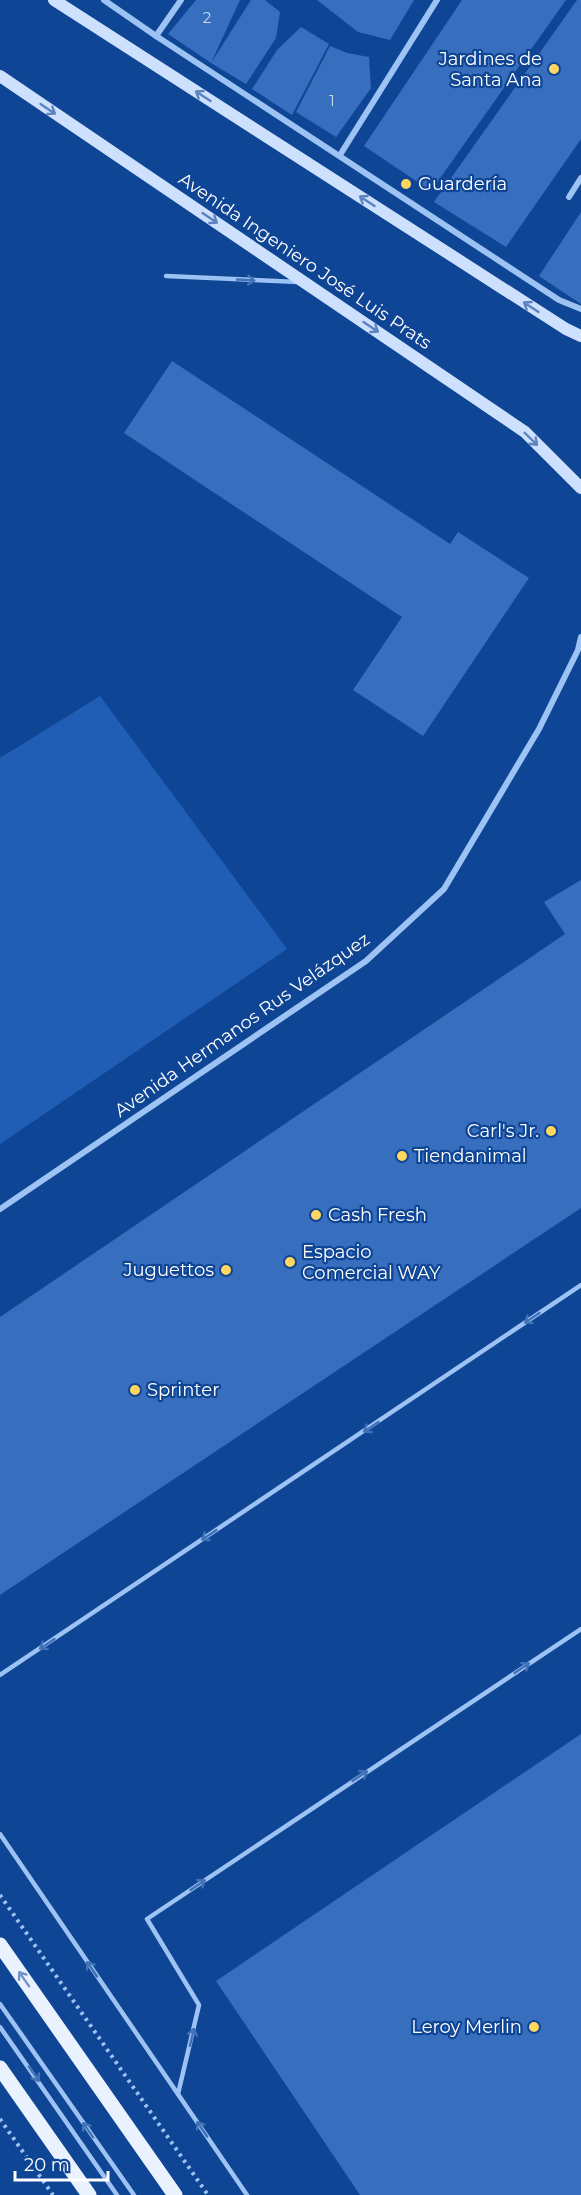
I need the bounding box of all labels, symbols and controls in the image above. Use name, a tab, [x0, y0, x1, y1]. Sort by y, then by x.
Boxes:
house number: 2	[203, 8, 211, 27]
place label: Jardines de Santa Ana	[438, 48, 542, 91]
marker: Jardines de Santa Ana	[547, 62, 561, 76]
one-way arrow	[195, 89, 212, 101]
house number: 1	[329, 91, 335, 110]
one-way arrow	[40, 102, 57, 115]
street label: Avenida Ingeniero José Luis Prats	[174, 168, 436, 354]
place label: Guardería	[418, 173, 507, 195]
marker: Guardería	[399, 177, 413, 191]
one-way arrow	[359, 195, 376, 207]
one-way arrow	[201, 212, 218, 224]
one-way arrow	[235, 274, 255, 285]
one-way arrow	[523, 300, 540, 312]
one-way arrow	[363, 321, 379, 333]
one-way arrow	[524, 431, 539, 446]
street label: Avenida Hermanos Rus Velázquez	[110, 928, 374, 1122]
place label: Carl's Jr.	[467, 1120, 539, 1142]
marker: Carl's Jr.	[544, 1124, 558, 1138]
place label: Tiendanimal	[414, 1145, 527, 1167]
marker: Tiendanimal	[395, 1149, 409, 1163]
place label: Cash Fresh	[328, 1204, 427, 1226]
marker: Cash Fresh	[309, 1208, 323, 1222]
place label: Espacio Comercial WAY	[302, 1241, 441, 1284]
marker: Espacio Comercial WAY	[283, 1255, 297, 1269]
place label: Juguettos	[122, 1259, 214, 1281]
marker: Juguettos	[219, 1263, 233, 1277]
one-way arrow	[525, 1312, 541, 1324]
place label: Sprinter	[147, 1379, 219, 1401]
marker: Sprinter	[128, 1383, 142, 1397]
one-way arrow	[362, 1420, 379, 1433]
one-way arrow	[201, 1529, 217, 1541]
one-way arrow	[39, 1638, 55, 1650]
one-way arrow	[514, 1662, 530, 1674]
one-way arrow	[352, 1770, 368, 1782]
one-way arrow	[190, 1879, 206, 1891]
one-way arrow	[86, 1961, 98, 1977]
one-way arrow	[18, 1972, 31, 1988]
place label: Leroy Merlin	[411, 2016, 522, 2038]
marker: Leroy Merlin	[527, 2020, 541, 2034]
one-way arrow	[186, 2028, 198, 2047]
one-way arrow	[28, 2066, 40, 2082]
one-way arrow	[196, 2122, 208, 2138]
one-way arrow	[82, 2123, 94, 2139]
scale bar	[15, 2144, 108, 2182]
text: 20 m	[24, 2154, 70, 2176]

